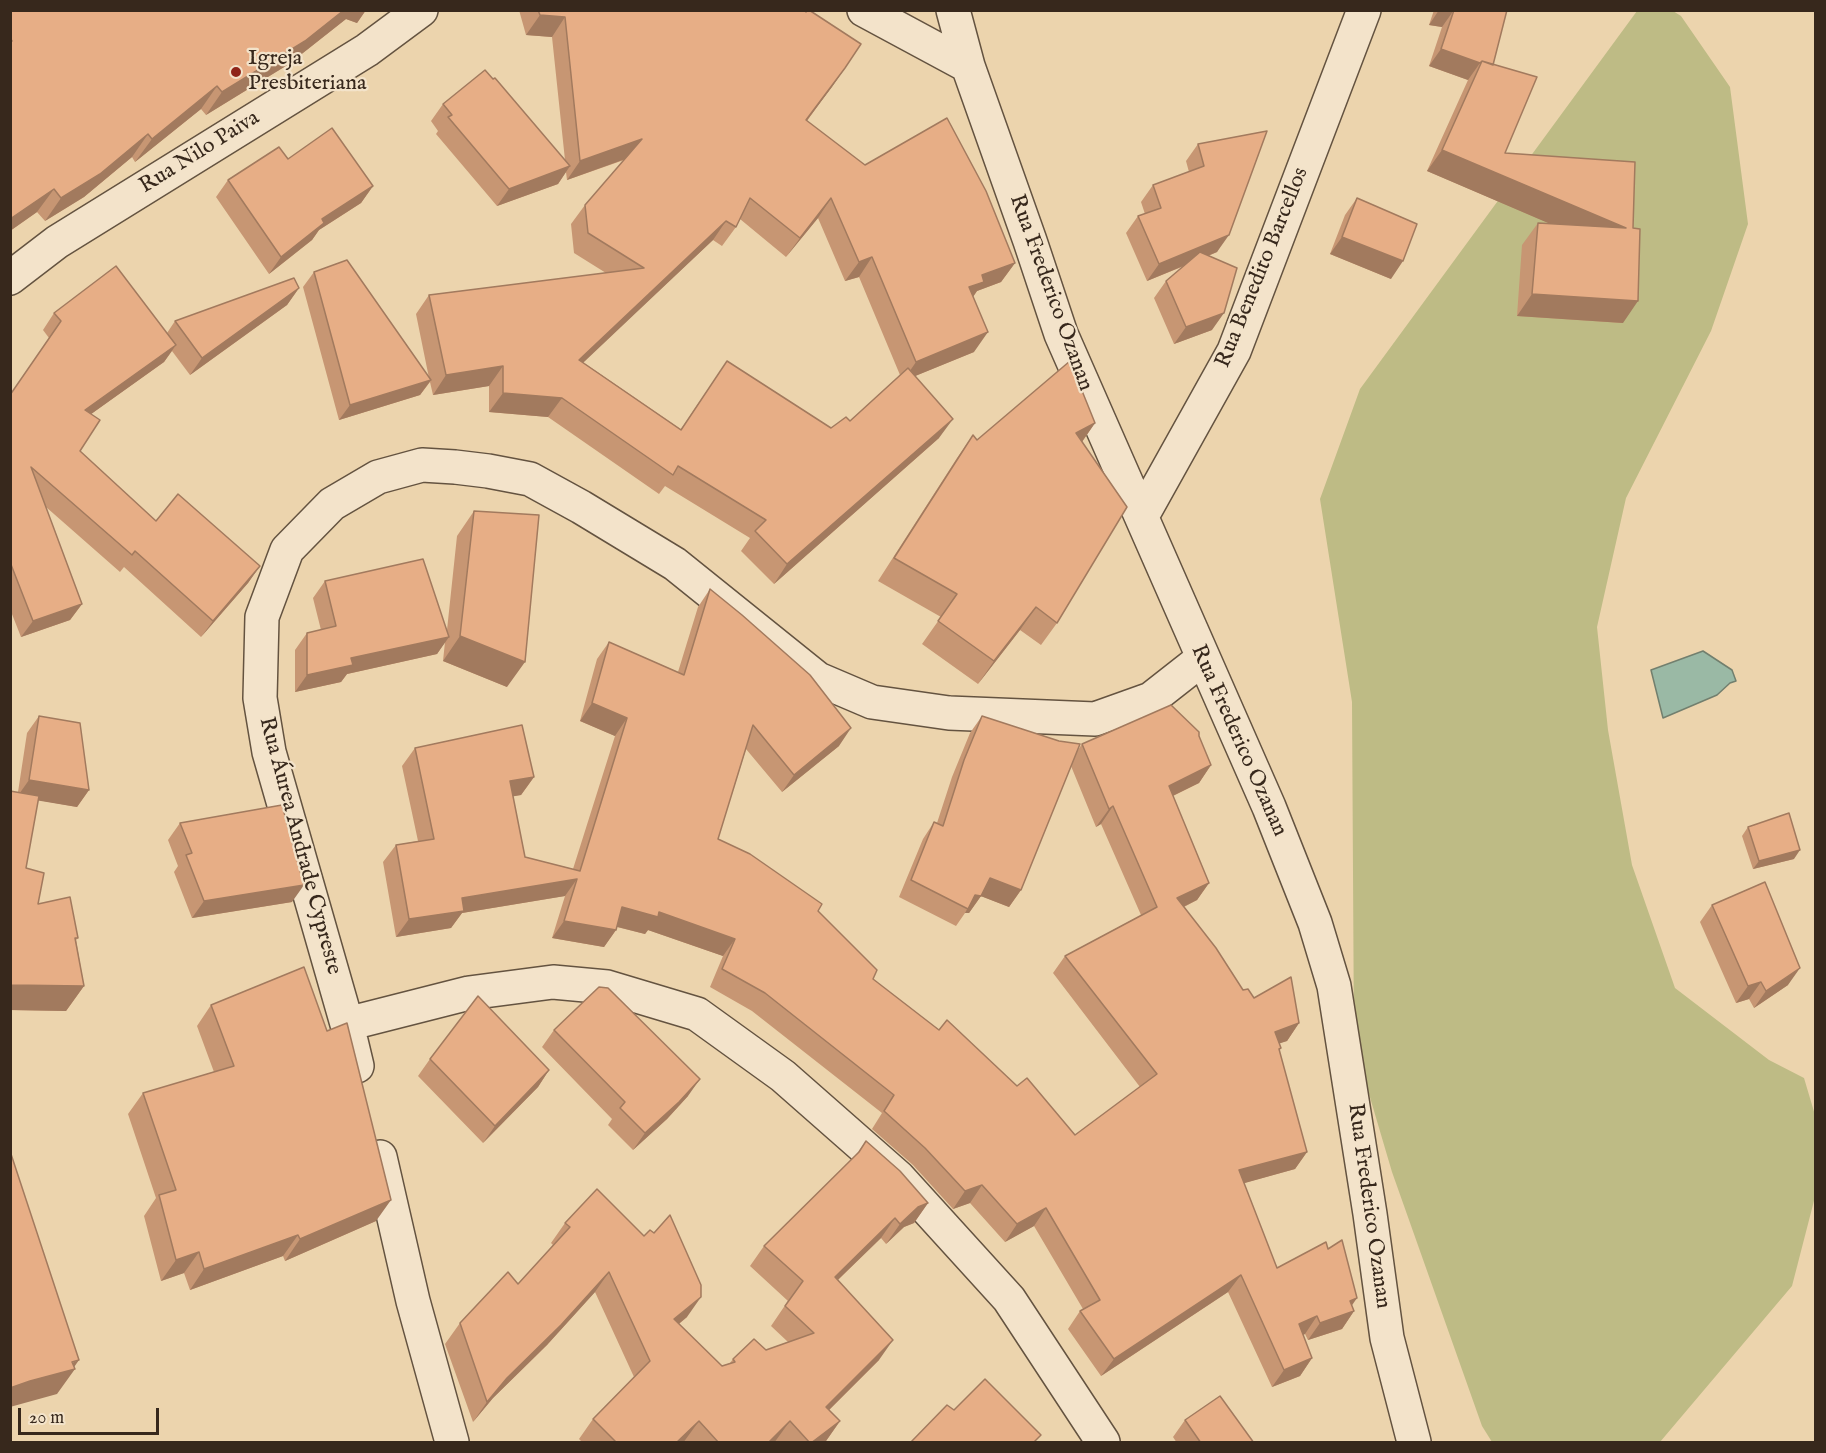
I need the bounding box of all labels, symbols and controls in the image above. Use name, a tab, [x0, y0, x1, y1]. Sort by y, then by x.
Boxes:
place label: Igreja Presbiteriana	[248, 46, 366, 98]
marker: Igreja Presbiteriana	[229, 65, 243, 79]
street label: Rua Nilo Paiva	[135, 106, 265, 200]
street label: Rua Benedito Barcellos	[1211, 164, 1315, 372]
street label: Rua Frederico Ozanan	[1002, 191, 1098, 395]
street label: Rua Frederico Ozanan	[1184, 641, 1292, 841]
street label: Rua Áurea Andrade Cypreste	[252, 714, 346, 978]
street label: Rua Frederico Ozanan	[1341, 1102, 1395, 1310]
scale bar	[21, 1396, 162, 1434]
text: 20 m	[29, 1407, 64, 1430]

